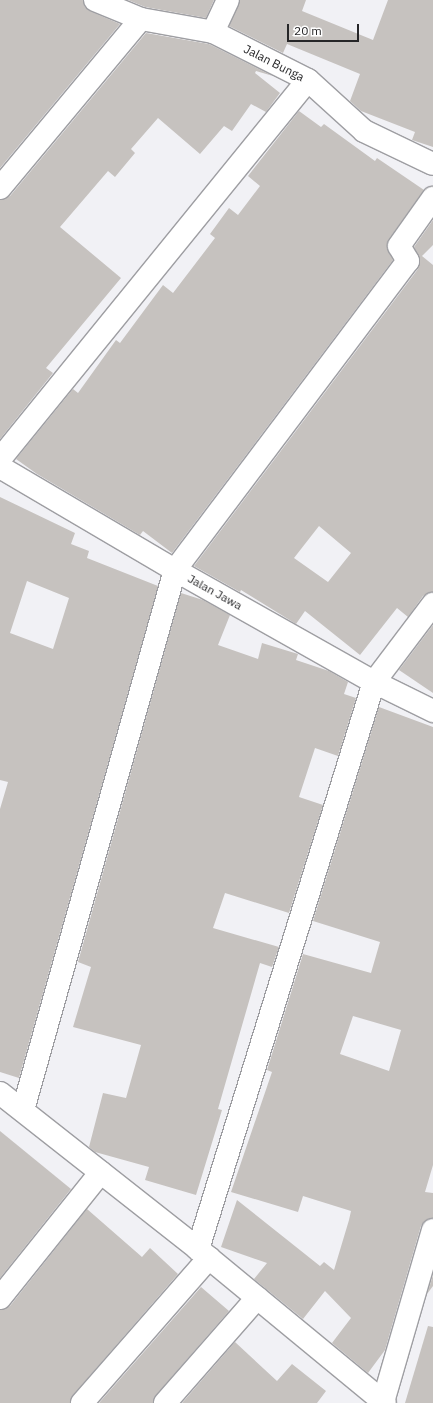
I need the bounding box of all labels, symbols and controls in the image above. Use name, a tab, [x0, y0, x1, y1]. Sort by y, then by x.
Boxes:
scale bar	[289, 16, 361, 42]
text: 20 m	[294, 23, 322, 38]
street label: Jalan Bunga	[241, 42, 307, 84]
street label: Jalan Jawa	[185, 571, 245, 613]

